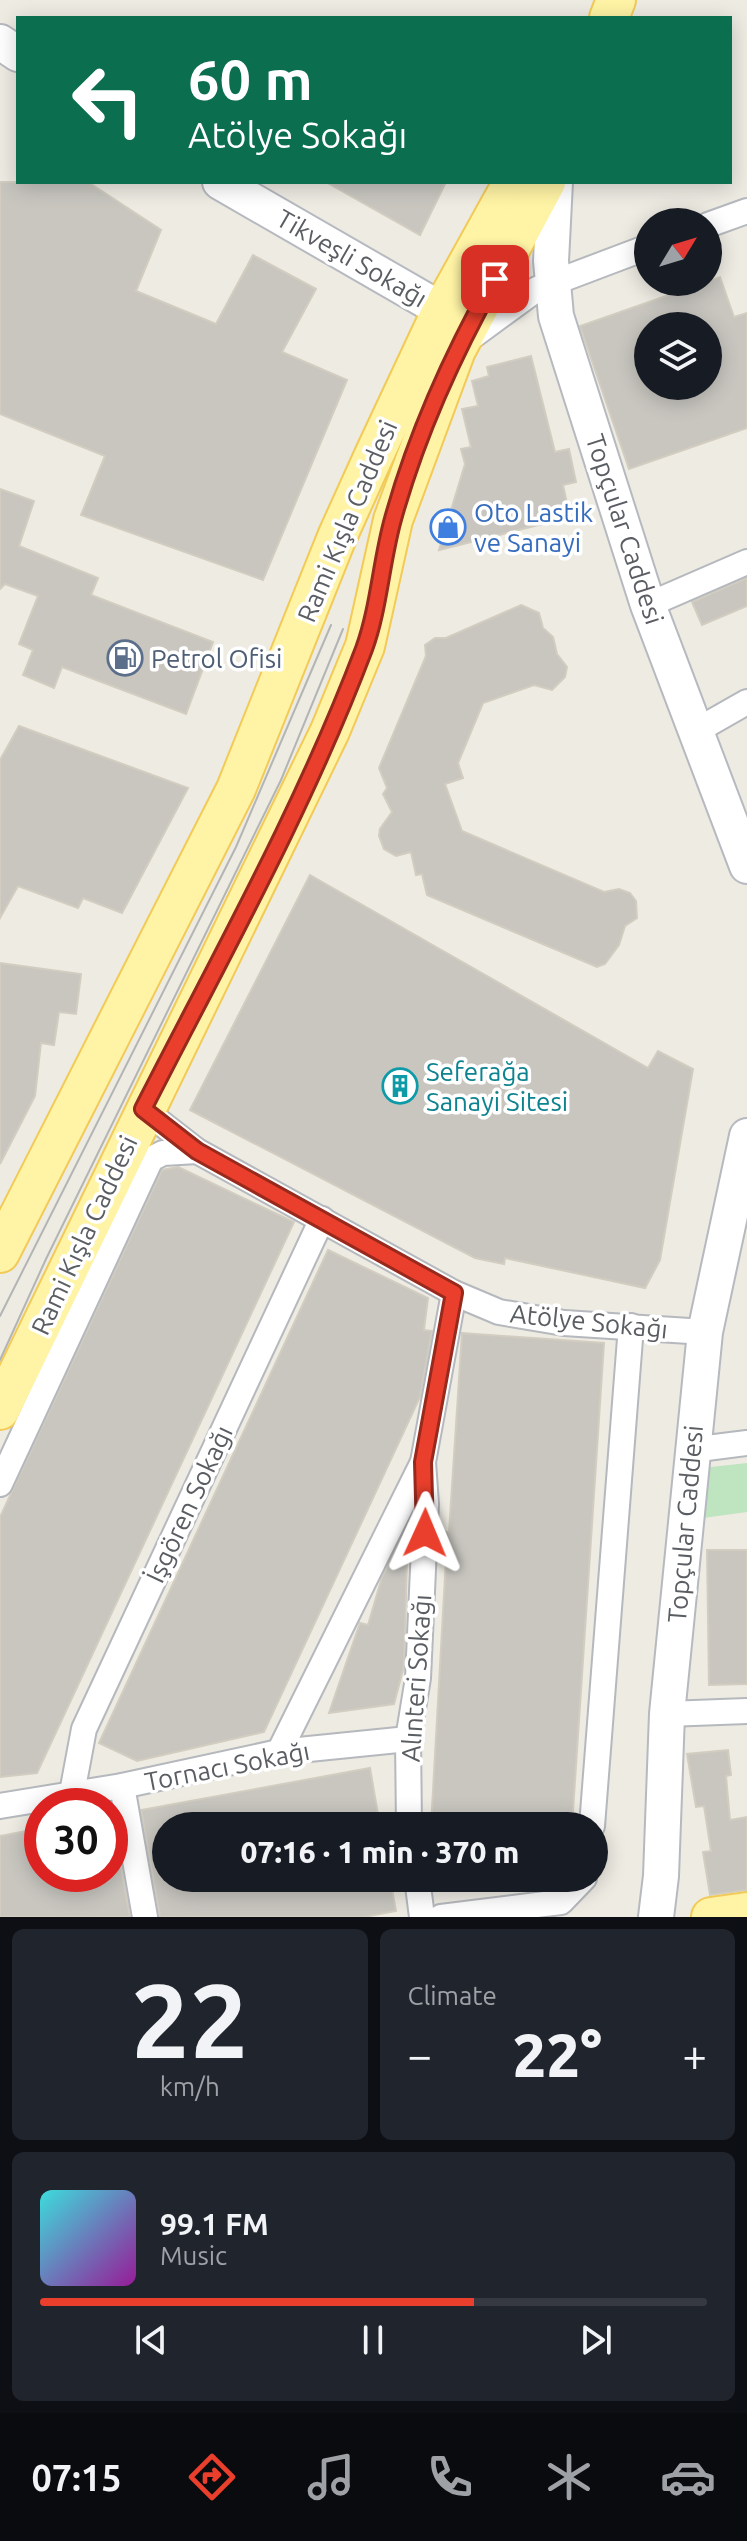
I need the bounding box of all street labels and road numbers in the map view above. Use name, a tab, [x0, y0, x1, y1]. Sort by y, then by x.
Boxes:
street label: Tikveşli Sokağı	[272, 203, 432, 313]
street label: Rami Kışla Caddesi	[291, 416, 403, 626]
street label: Topçular Caddesi	[581, 430, 669, 628]
street label: Rami Kışla Caddesi	[25, 1131, 143, 1339]
street label: Atölye Sokağı	[509, 1298, 669, 1344]
street label: İşgören Sokağı	[140, 1421, 238, 1587]
street label: Topçular Caddesi	[662, 1424, 708, 1624]
street label: Alınteri Sokağı	[396, 1593, 436, 1763]
street label: Tornacı Sokağı	[142, 1736, 312, 1796]

